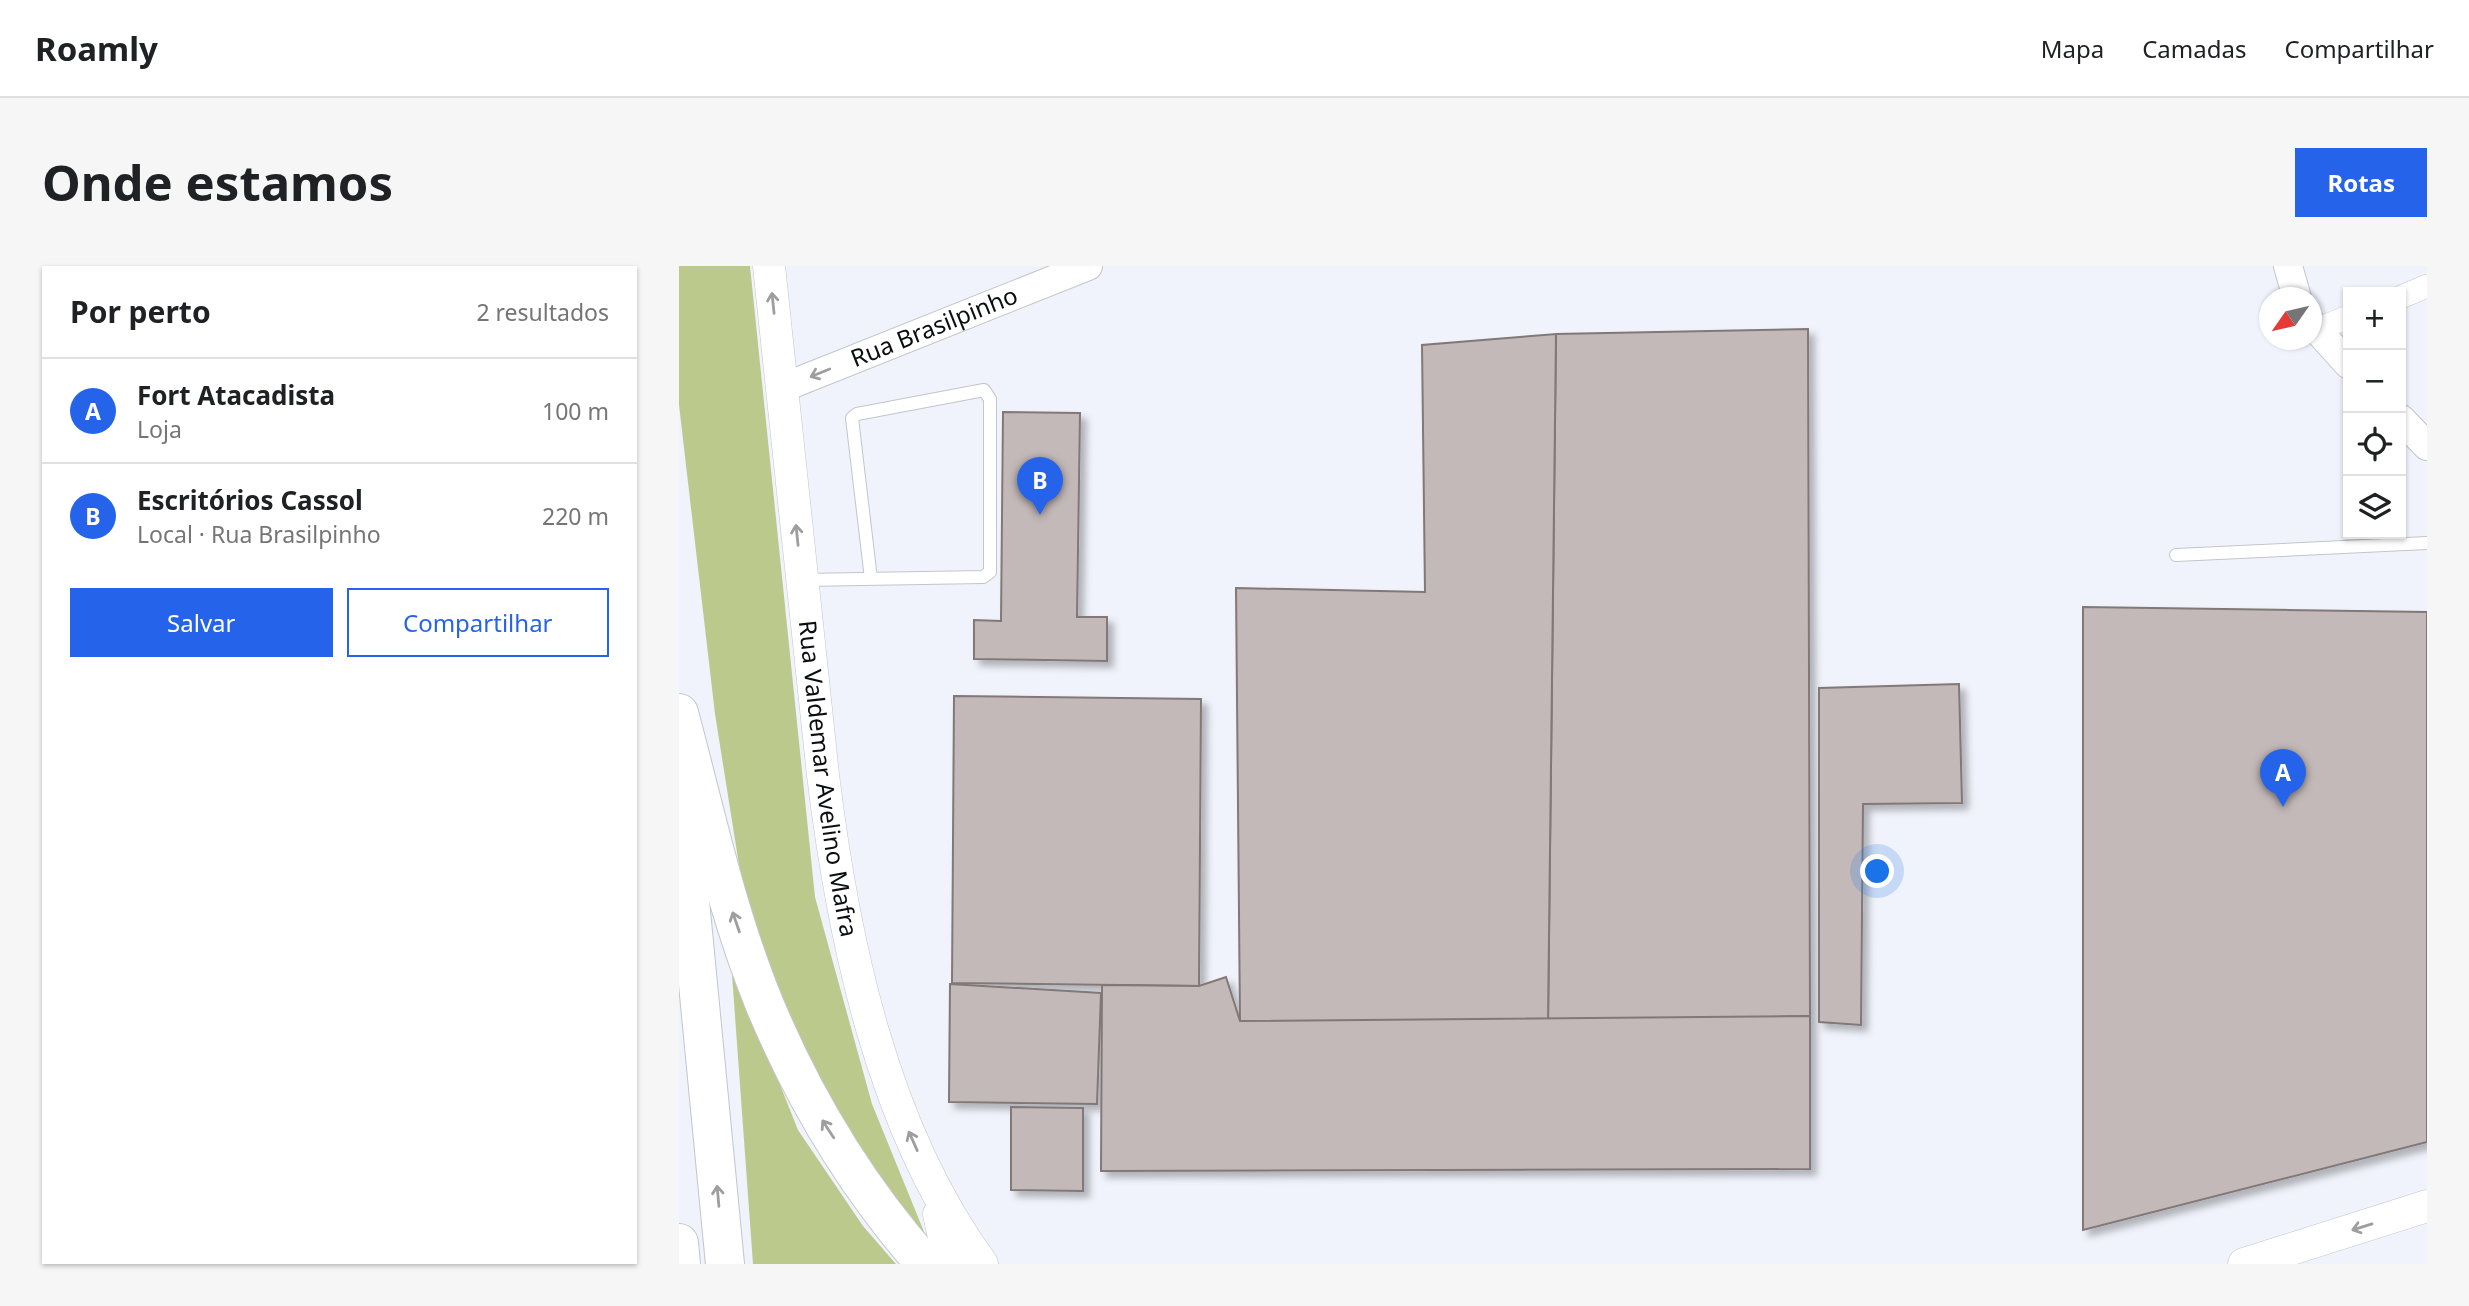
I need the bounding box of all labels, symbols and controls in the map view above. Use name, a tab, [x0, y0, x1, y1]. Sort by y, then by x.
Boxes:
text: Roamly	[35, 26, 158, 71]
text: Mapa	[2041, 32, 2104, 65]
text: Camadas	[2142, 32, 2246, 65]
text: Compartilhar	[2284, 32, 2434, 65]
button: Rotas	[2295, 148, 2427, 217]
text: Onde estamos	[42, 149, 393, 215]
street label: Rua Brasilpinho	[845, 278, 1022, 374]
north arrow	[2259, 287, 2322, 350]
map controls	[2343, 287, 2406, 539]
button: +	[2343, 287, 2406, 350]
text: Por perto	[70, 291, 211, 332]
one-way arrow	[766, 292, 779, 314]
text: 2 resultados	[476, 296, 609, 328]
button: −	[2343, 350, 2406, 413]
one-way arrow	[809, 367, 831, 380]
text: Fort Atacadista	[137, 377, 335, 413]
text: A	[85, 395, 101, 427]
text: 100 m	[542, 395, 609, 427]
text: Loja	[137, 413, 182, 445]
button: locate	[2343, 413, 2406, 476]
pin: B	[1017, 457, 1063, 515]
button: layers	[2343, 476, 2406, 539]
text: Escritórios Cassol	[137, 482, 363, 518]
text: B	[85, 500, 101, 532]
text: 220 m	[542, 500, 609, 532]
text: Local · Rua Brasilpinho	[137, 518, 381, 550]
one-way arrow	[791, 524, 804, 547]
button: Salvar	[70, 588, 333, 657]
button: Compartilhar	[347, 588, 609, 657]
street label: Rua Valdemar Avelino Mafra	[792, 619, 867, 940]
pin: A	[2260, 749, 2306, 807]
your location	[1860, 854, 1894, 888]
one-way arrow	[729, 911, 741, 933]
one-way arrow	[820, 1120, 834, 1140]
one-way arrow	[906, 1131, 919, 1152]
one-way arrow	[711, 1185, 724, 1208]
one-way arrow	[2351, 1221, 2373, 1234]

